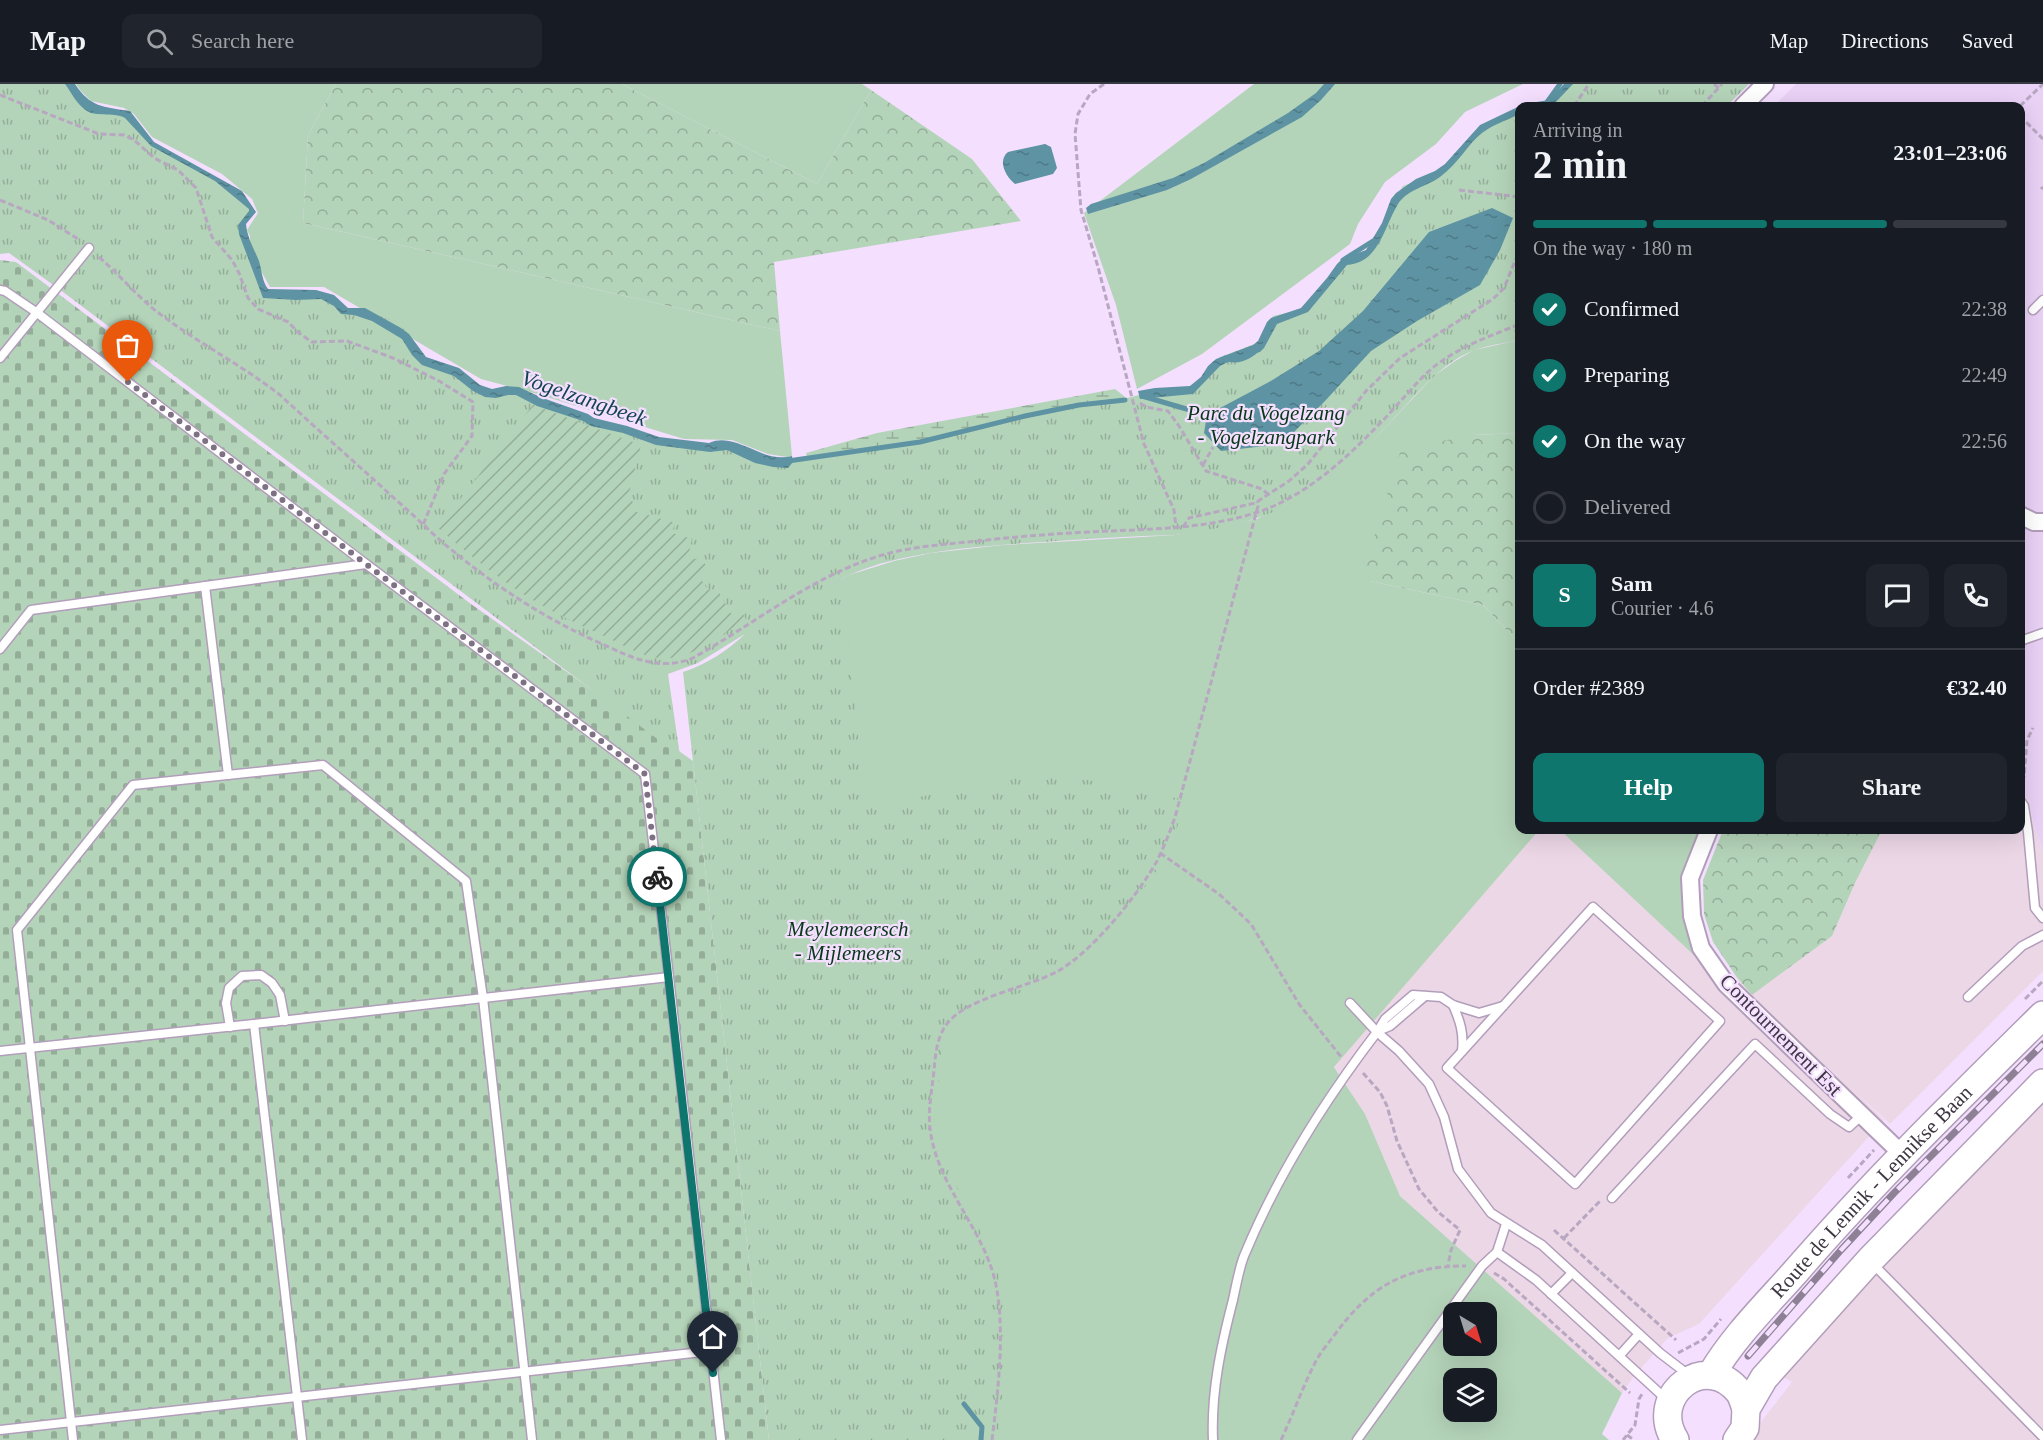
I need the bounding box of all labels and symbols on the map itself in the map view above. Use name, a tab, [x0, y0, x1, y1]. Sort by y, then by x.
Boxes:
pin	[102, 320, 153, 382]
water label: Vogelzangbeek	[518, 365, 651, 432]
park label: Parc du Vogelzang - Vogelzangpark	[1186, 401, 1345, 449]
courier	[627, 847, 687, 907]
park label: Meylemeersch - Mijlemeers	[786, 917, 909, 965]
street label: Contournement Est	[1715, 969, 1847, 1101]
street label: Route de Lennik - Lennikse Baan	[1766, 1080, 1977, 1303]
north arrow	[1443, 1302, 1497, 1356]
pin	[687, 1311, 738, 1373]

